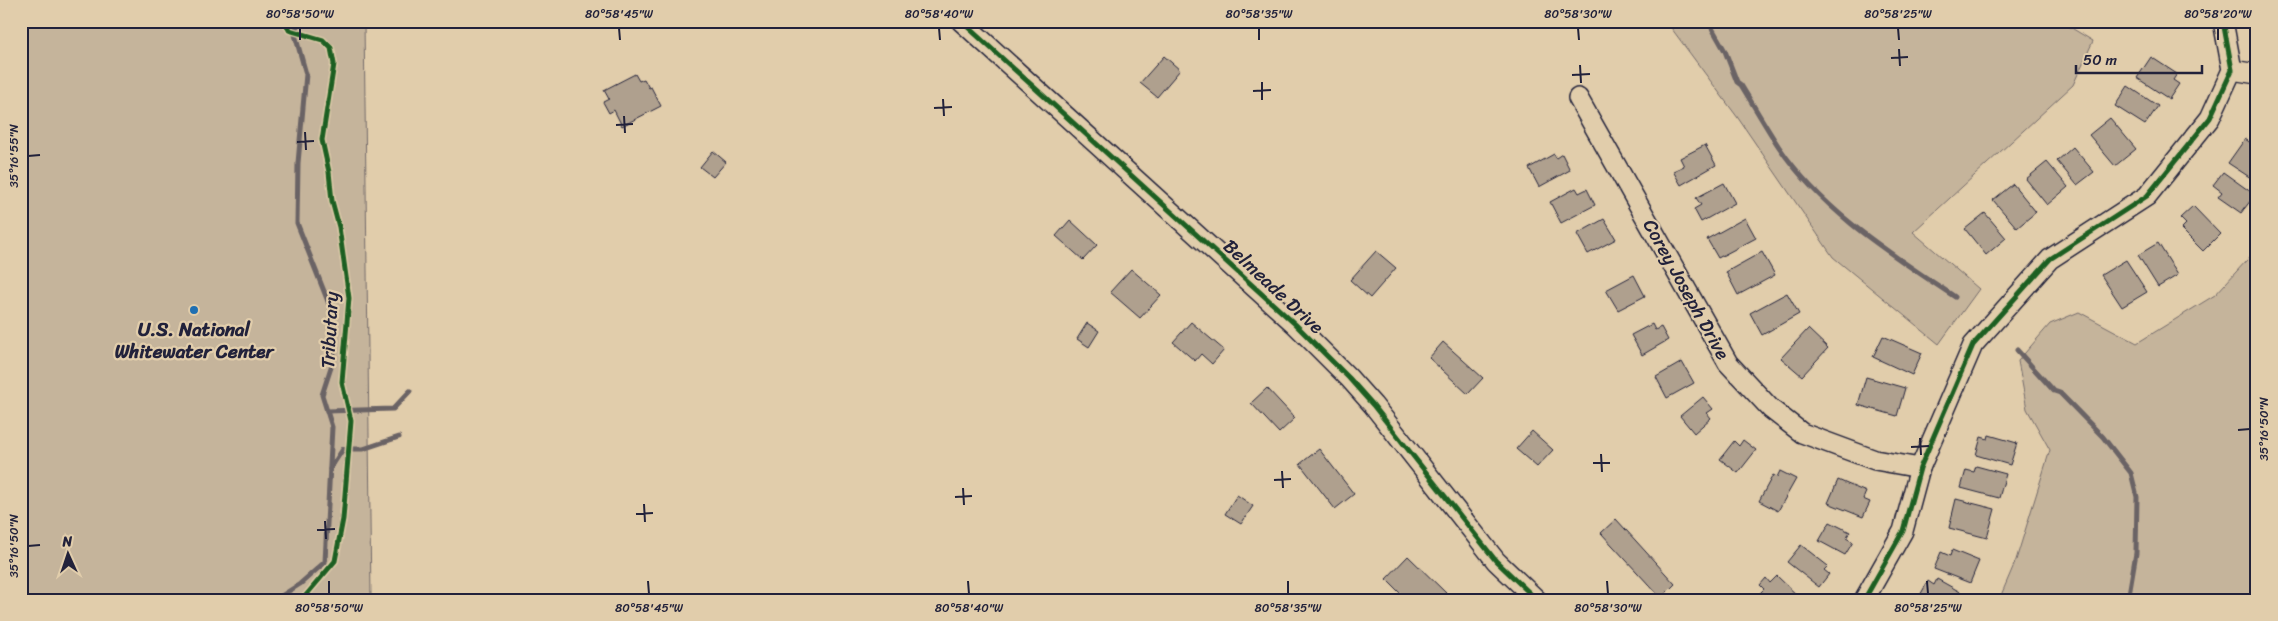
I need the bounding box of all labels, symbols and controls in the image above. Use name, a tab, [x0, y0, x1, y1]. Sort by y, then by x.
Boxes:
text: 80°58'50"W	[266, 3, 335, 25]
text: 80°58'45"W	[585, 3, 654, 25]
text: 80°58'40"W	[905, 3, 974, 25]
text: 80°58'35"W	[1225, 3, 1293, 25]
text: 80°58'30"W	[1544, 3, 1612, 25]
text: 80°58'25"W	[1864, 3, 1932, 25]
text: 80°58'20"W	[2184, 3, 2253, 25]
scale bar	[2076, 42, 2202, 74]
text: 50 m	[2083, 47, 2118, 73]
text: 35°16'55"N	[3, 124, 25, 188]
street label: Corey Joseph Drive	[1634, 213, 1739, 366]
street label: Belmeade Drive	[1216, 231, 1332, 342]
street label: Tributary	[311, 291, 348, 369]
marker: U.S. National Whitewater Center	[188, 304, 200, 316]
place label: U.S. National Whitewater Center	[115, 313, 275, 368]
text: 35°16'50"N	[2253, 396, 2275, 461]
text: 35°16'50"N	[3, 513, 25, 578]
north arrow	[42, 528, 92, 578]
text: N	[61, 529, 73, 554]
text: 80°58'50"W	[295, 597, 364, 619]
text: 80°58'45"W	[615, 597, 684, 619]
text: 80°58'40"W	[935, 597, 1004, 619]
text: 80°58'35"W	[1254, 597, 1322, 619]
text: 80°58'30"W	[1574, 597, 1642, 619]
text: 80°58'25"W	[1894, 597, 1962, 619]

